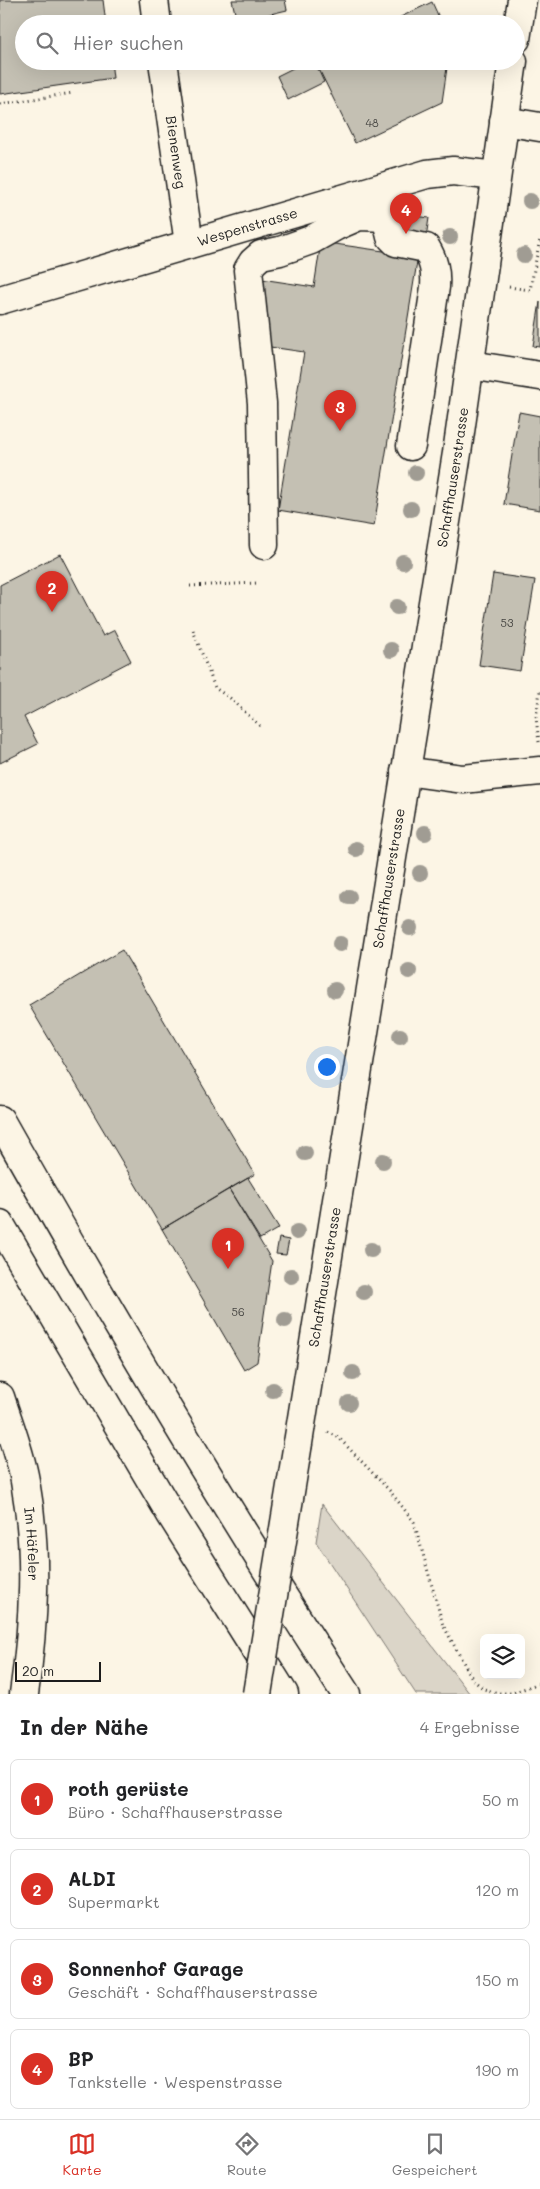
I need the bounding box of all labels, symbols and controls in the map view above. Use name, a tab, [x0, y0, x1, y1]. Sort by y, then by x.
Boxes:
search box	[15, 15, 525, 70]
icon: search	[33, 29, 61, 57]
text: Hier suchen	[73, 30, 184, 55]
street label: Bienenweg	[162, 114, 191, 190]
house number: 48	[365, 115, 379, 130]
pin: 4	[390, 193, 422, 234]
street label: Wespenstrasse	[195, 203, 300, 250]
pin: 3	[324, 390, 356, 431]
street label: Schaffhauserstrasse	[432, 406, 472, 549]
pin: 2	[36, 571, 68, 612]
house number: 53	[501, 615, 514, 630]
street label: Schaffhauserstrasse	[368, 807, 409, 950]
your location	[314, 1054, 340, 1080]
street label: Schaffhauserstrasse	[304, 1206, 345, 1348]
pin: 1	[212, 1228, 244, 1269]
house number: 56	[231, 1304, 245, 1319]
street label: Im Häfeler	[20, 1506, 43, 1581]
map controls	[480, 1634, 525, 1679]
button: layers	[480, 1634, 525, 1679]
scale bar	[15, 1659, 101, 1682]
text: 20 m	[22, 1661, 54, 1680]
text: In der Nähe	[20, 1713, 148, 1740]
text: 4 Ergebnisse	[420, 1716, 520, 1737]
text: roth gerüste	[68, 1776, 189, 1801]
text: 1	[33, 1789, 41, 1810]
text: 50 m	[482, 1789, 519, 1810]
text: Büro · Schaffhauserstrasse	[68, 1801, 283, 1822]
text: ALDI	[68, 1866, 116, 1891]
text: 2	[33, 1879, 41, 1900]
text: 120 m	[475, 1879, 519, 1900]
text: Supermarkt	[68, 1891, 160, 1912]
text: Sonnenhof Garage	[68, 1956, 244, 1981]
text: 3	[32, 1969, 42, 1990]
text: 150 m	[475, 1969, 519, 1990]
text: Geschäft · Schaffhauserstrasse	[68, 1981, 318, 2002]
text: BP	[68, 2046, 94, 2071]
text: 4	[32, 2059, 42, 2080]
text: 190 m	[475, 2059, 519, 2080]
text: Tankstelle · Wespenstrasse	[68, 2071, 283, 2092]
tab: Karte	[63, 2130, 102, 2179]
tab: Route	[227, 2130, 267, 2179]
tab: Gespeichert	[392, 2130, 477, 2179]

